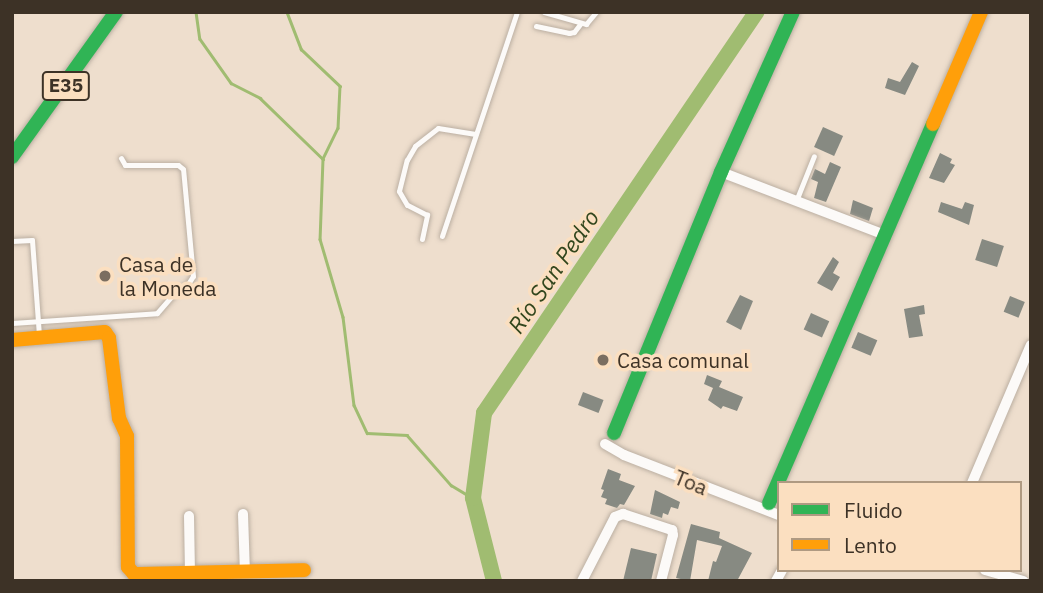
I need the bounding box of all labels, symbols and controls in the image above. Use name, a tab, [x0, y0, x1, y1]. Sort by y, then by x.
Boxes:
road number: E35	[42, 71, 90, 102]
water label: Río San Pedro	[502, 204, 604, 338]
place label: Casa de la Moneda	[119, 251, 217, 301]
marker: Casa de la Moneda	[97, 268, 113, 284]
place label: Casa comunal	[617, 347, 749, 373]
marker: Casa comunal	[595, 352, 611, 368]
street label: Toa	[671, 464, 711, 500]
legend	[777, 481, 1022, 572]
text: Fluido	[844, 496, 903, 524]
text: Lento	[844, 531, 897, 559]

